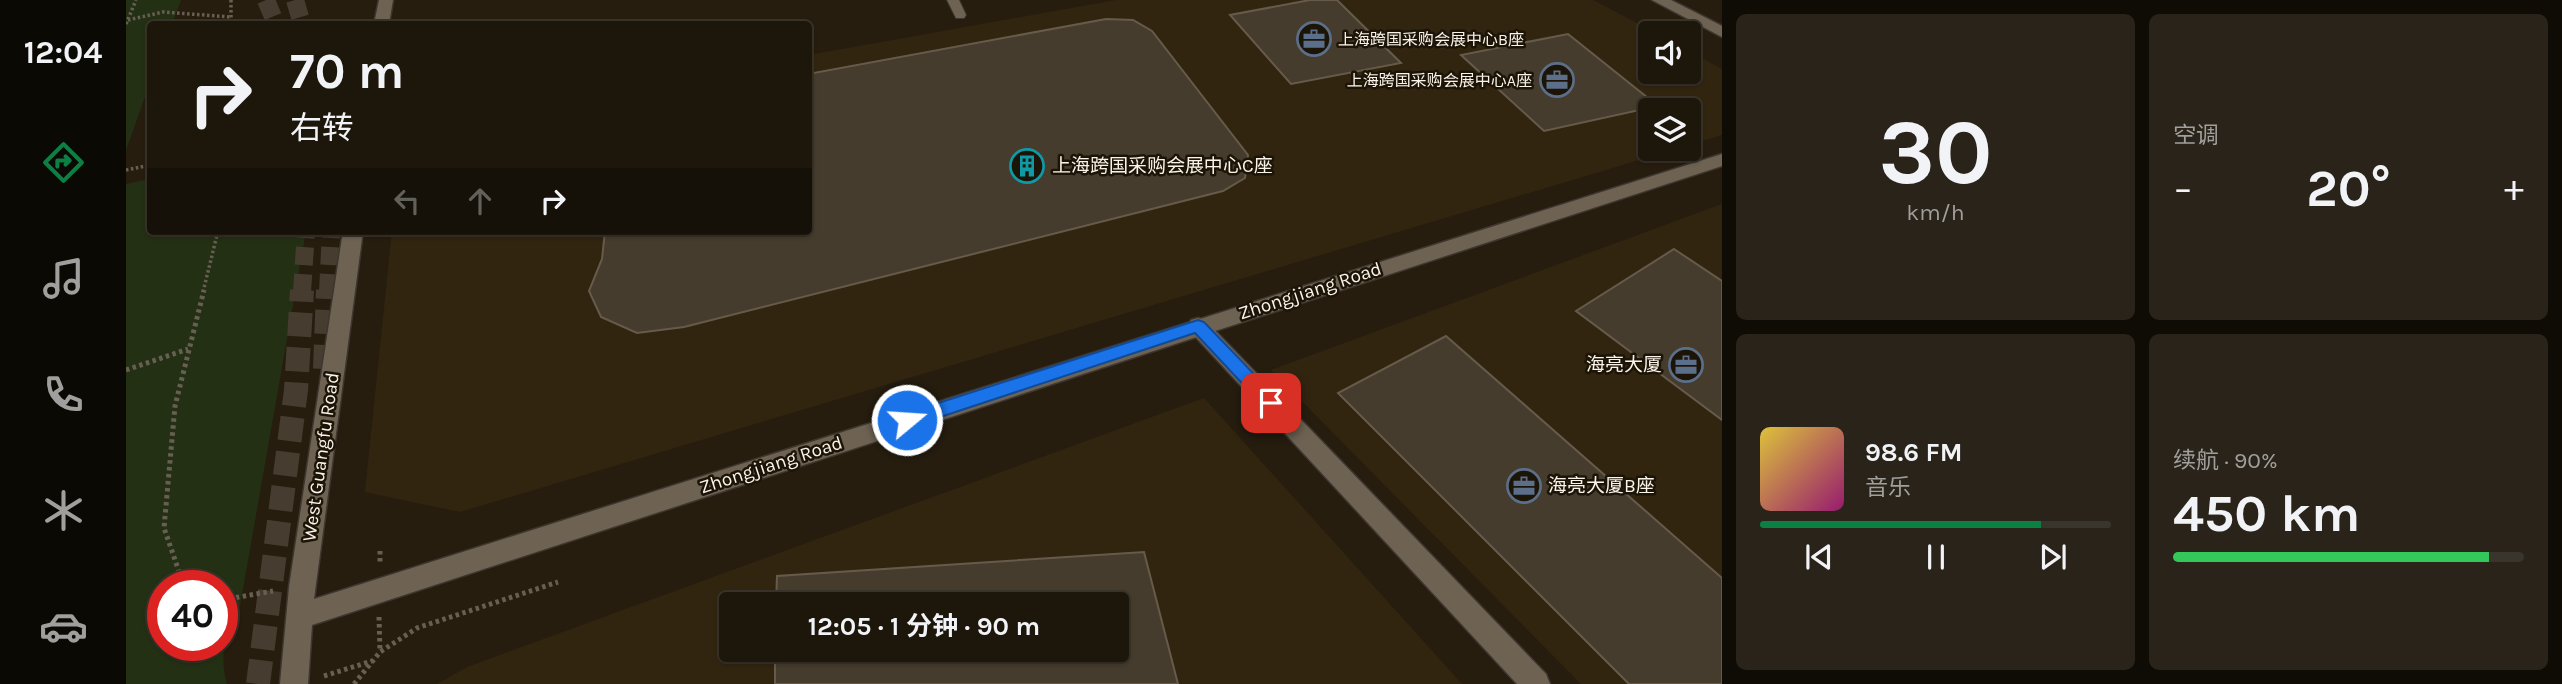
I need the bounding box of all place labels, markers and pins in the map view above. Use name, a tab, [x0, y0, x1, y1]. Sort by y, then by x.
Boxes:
office icon: 上海跨国采购会展中心B座	[1295, 20, 1333, 58]
place label: 上海跨国采购会展中心B座	[1338, 30, 1524, 49]
office icon: 上海跨国采购会展中心A座	[1538, 61, 1576, 99]
place label: 上海跨国采购会展中心A座	[1347, 71, 1532, 90]
building icon: 上海跨国采购会展中心C座	[1008, 147, 1046, 185]
place label: 上海跨国采购会展中心C座	[1052, 155, 1273, 177]
office icon: 海亮大厦	[1667, 346, 1705, 384]
place label: 海亮大厦	[1586, 354, 1662, 376]
pin	[1241, 373, 1301, 433]
office icon: 海亮大厦B座	[1505, 467, 1543, 505]
place label: 海亮大厦B座	[1548, 475, 1655, 497]

